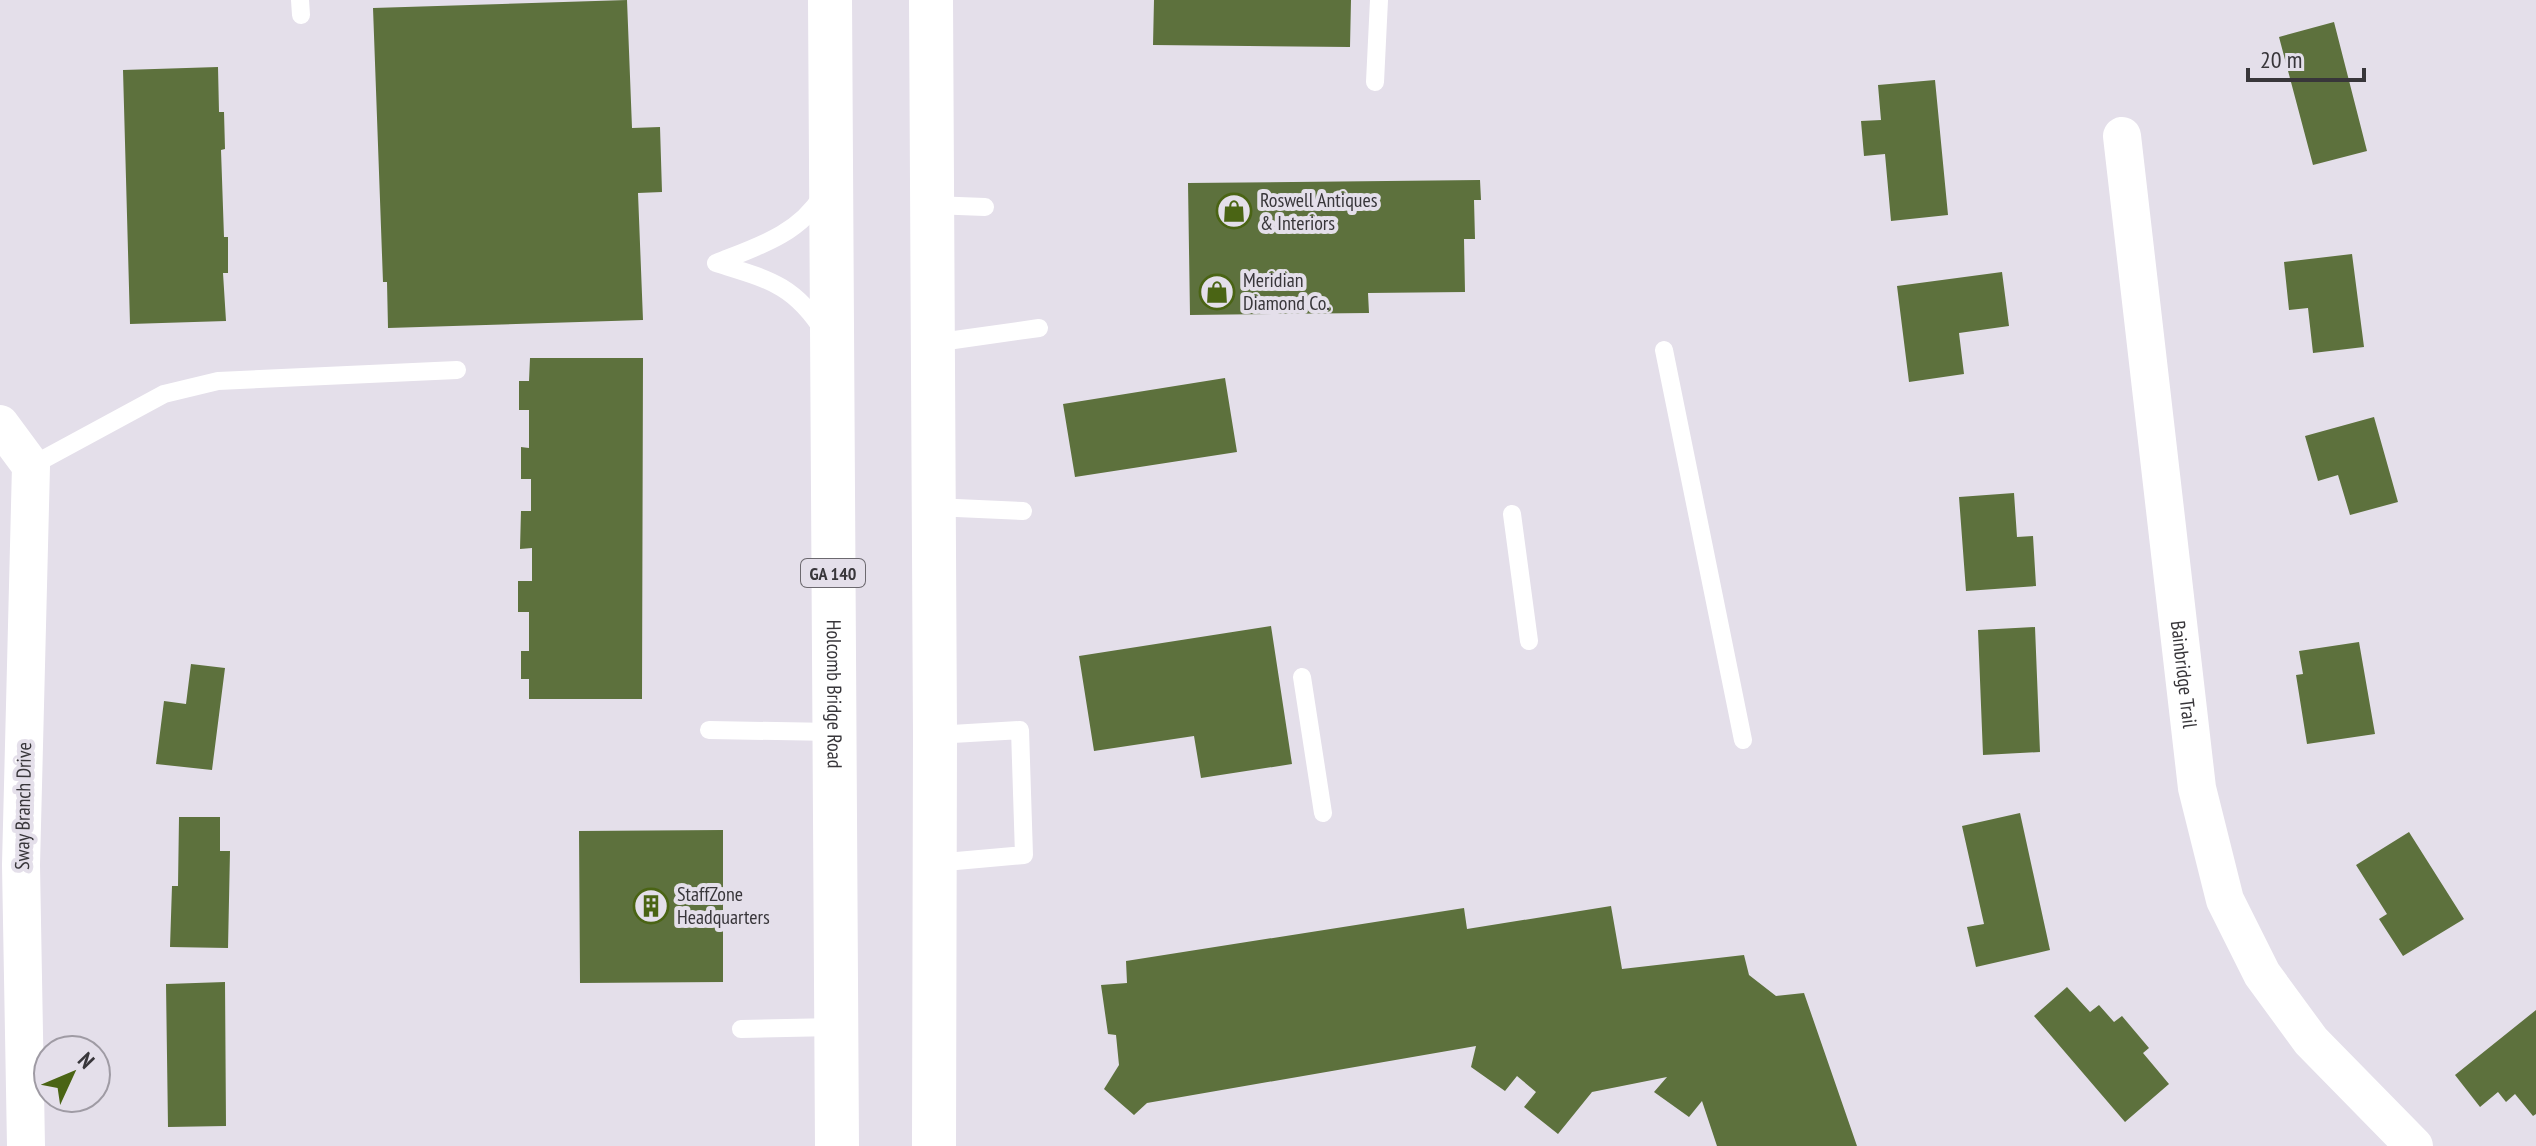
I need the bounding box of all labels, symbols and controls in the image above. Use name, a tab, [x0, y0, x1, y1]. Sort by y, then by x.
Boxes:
scale bar	[2248, 32, 2364, 82]
text: 20 m	[2260, 44, 2302, 75]
place label: Roswell Antiques & Interiors	[1260, 187, 1378, 236]
shop icon: Roswell Antiques & Interiors	[1215, 192, 1253, 230]
place label: Meridian Diamond Co.	[1243, 267, 1330, 316]
shop icon: Meridian Diamond Co.	[1198, 273, 1236, 311]
road number: GA 140	[801, 559, 865, 587]
street label: Bainbridge Trail	[2165, 619, 2203, 730]
street label: Holcomb Bridge Road	[821, 620, 848, 768]
street label: Sway Branch Drive	[9, 742, 37, 870]
place label: StaffZone Headquarters	[677, 881, 770, 930]
building icon: StaffZone Headquarters	[632, 887, 670, 925]
north arrow	[32, 1034, 112, 1114]
text: N	[72, 1046, 101, 1074]

